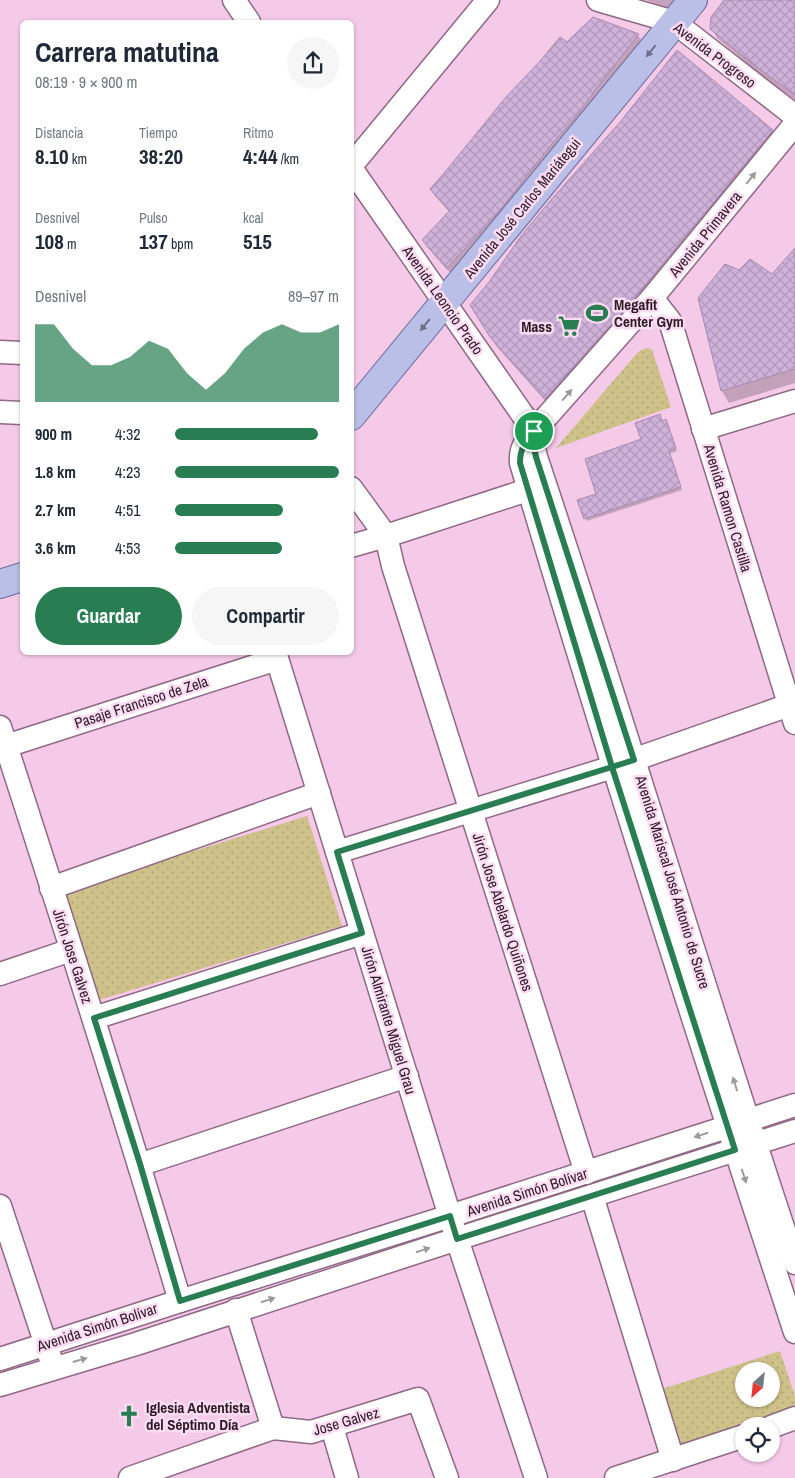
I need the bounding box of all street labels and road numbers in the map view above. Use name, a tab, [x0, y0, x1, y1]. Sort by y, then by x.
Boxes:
street label: Avenida Progreso	[669, 16, 761, 93]
street label: Avenida José Carlos Mariátegui	[458, 133, 585, 284]
street label: Avenida Primavera	[663, 186, 746, 282]
street label: Avenida Leoncio Prado	[397, 241, 489, 359]
street label: Avenida Ramon Castilla	[698, 441, 757, 575]
street label: Pasaje Francisco de Zela	[71, 670, 211, 734]
street label: Avenida Mariscal José Antonio de Sucre	[630, 772, 716, 991]
street label: Jirón Jose Abelardo Quiñones	[467, 830, 539, 994]
street label: Jirón Jose Galvez	[48, 906, 98, 1006]
street label: Jirón Almirante Miguel Grau	[356, 943, 422, 1097]
street label: Avenida Simón Bolívar	[463, 1163, 590, 1222]
street label: Avenida Simón Bolívar	[33, 1298, 160, 1357]
street label: Jose Galvez	[311, 1402, 381, 1440]

